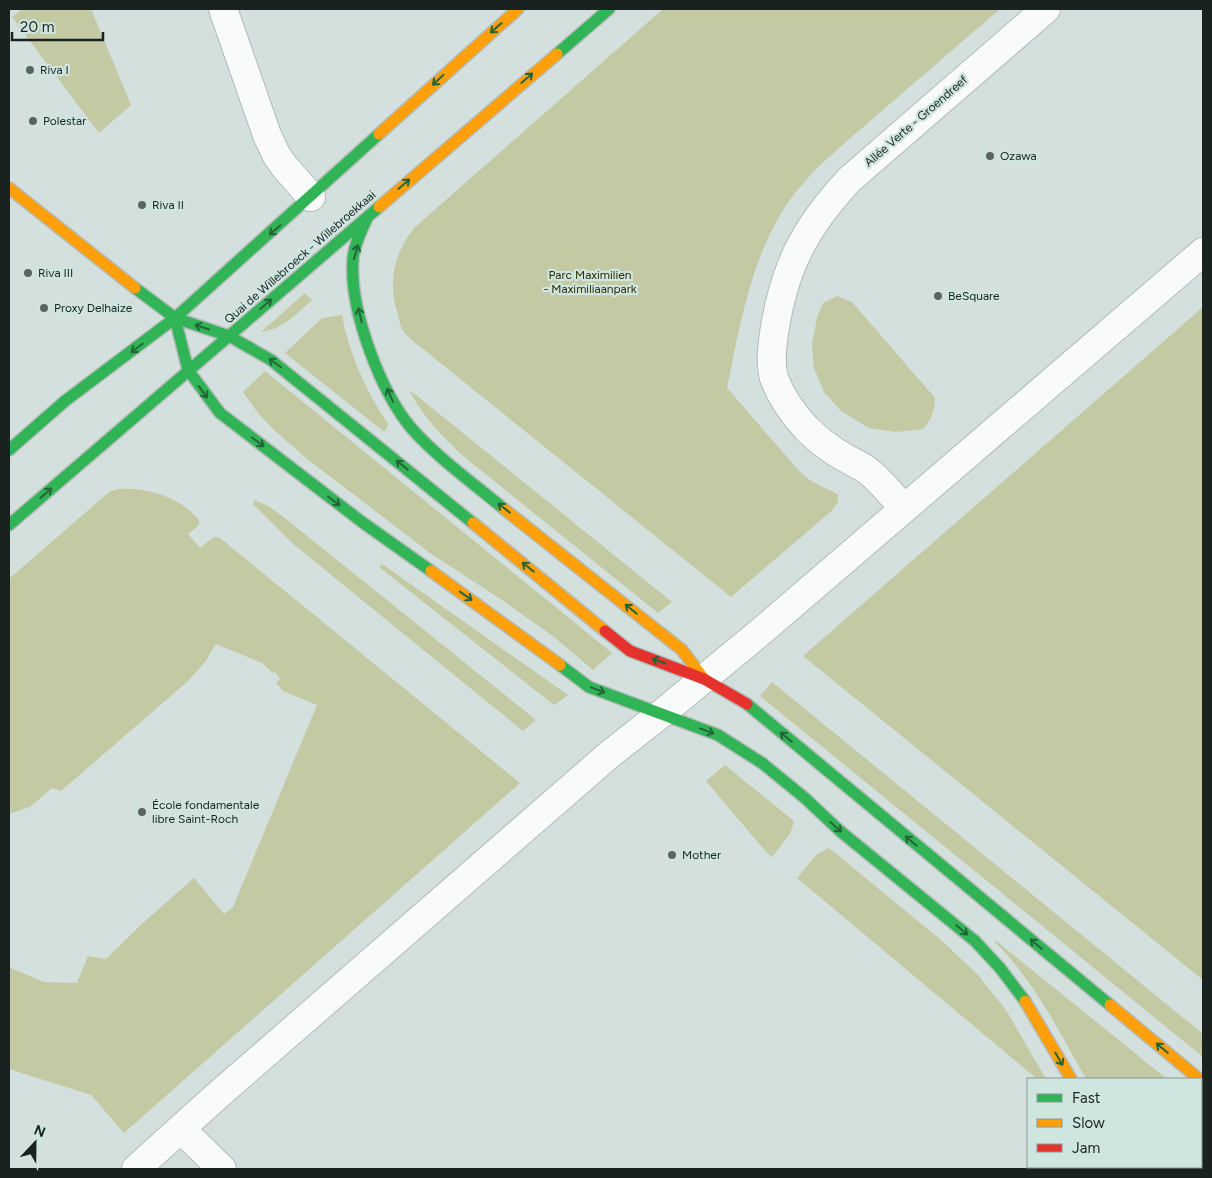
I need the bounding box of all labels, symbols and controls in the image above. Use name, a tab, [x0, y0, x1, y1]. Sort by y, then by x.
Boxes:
scale bar	[12, 10, 104, 42]
text: 20 m	[20, 18, 54, 36]
one-way arrow	[490, 22, 503, 33]
place label: Riva I	[40, 63, 69, 77]
marker: Riva I	[24, 64, 36, 76]
one-way arrow	[521, 72, 534, 83]
street label: Allée Verte - Groendreef	[862, 72, 971, 170]
one-way arrow	[432, 74, 444, 86]
place label: Polestar	[43, 114, 86, 128]
marker: Polestar	[27, 115, 39, 127]
place label: Ozawa	[1000, 149, 1037, 163]
marker: Ozawa	[984, 150, 996, 162]
one-way arrow	[398, 178, 411, 190]
street label: Quai de Willebroeck - Willebroekkaai	[222, 188, 378, 326]
place label: Riva II	[152, 198, 184, 212]
marker: Riva II	[136, 199, 148, 211]
one-way arrow	[269, 224, 282, 235]
one-way arrow	[351, 244, 361, 260]
place label: Riva III	[38, 266, 73, 280]
marker: Riva III	[22, 267, 34, 279]
park label: Parc Maximilien - Maximiliaanpark	[543, 268, 637, 296]
place label: BeSquare	[948, 289, 1000, 303]
marker: BeSquare	[932, 290, 944, 302]
one-way arrow	[259, 299, 272, 310]
place label: Proxy Delhaize	[54, 301, 133, 315]
marker: Proxy Delhaize	[38, 302, 50, 314]
one-way arrow	[355, 308, 364, 324]
one-way arrow	[195, 322, 211, 331]
one-way arrow	[131, 342, 144, 353]
one-way arrow	[268, 358, 282, 368]
one-way arrow	[198, 385, 208, 399]
one-way arrow	[384, 388, 394, 403]
one-way arrow	[251, 437, 265, 447]
one-way arrow	[396, 459, 409, 470]
one-way arrow	[39, 487, 52, 499]
one-way arrow	[327, 495, 340, 506]
one-way arrow	[498, 503, 511, 514]
one-way arrow	[522, 562, 535, 573]
one-way arrow	[459, 591, 473, 601]
one-way arrow	[625, 604, 638, 615]
one-way arrow	[651, 656, 666, 665]
one-way arrow	[590, 686, 605, 695]
one-way arrow	[699, 727, 714, 736]
one-way arrow	[780, 732, 793, 743]
place label: École fondamentale libre Saint-Roch	[152, 798, 260, 826]
marker: École fondamentale libre Saint-Roch	[136, 806, 148, 818]
one-way arrow	[830, 822, 843, 833]
one-way arrow	[905, 835, 918, 846]
place label: Mother	[682, 848, 721, 862]
marker: Mother	[666, 849, 678, 861]
one-way arrow	[955, 925, 968, 936]
one-way arrow	[1030, 939, 1043, 950]
one-way arrow	[1155, 1043, 1168, 1054]
one-way arrow	[1054, 1052, 1064, 1067]
legend	[1027, 1078, 1202, 1168]
text: Fast	[1072, 1089, 1101, 1107]
text: Slow	[1072, 1114, 1105, 1132]
north arrow	[10, 1118, 60, 1168]
text: N	[31, 1122, 48, 1141]
text: Jam	[1072, 1139, 1100, 1157]

